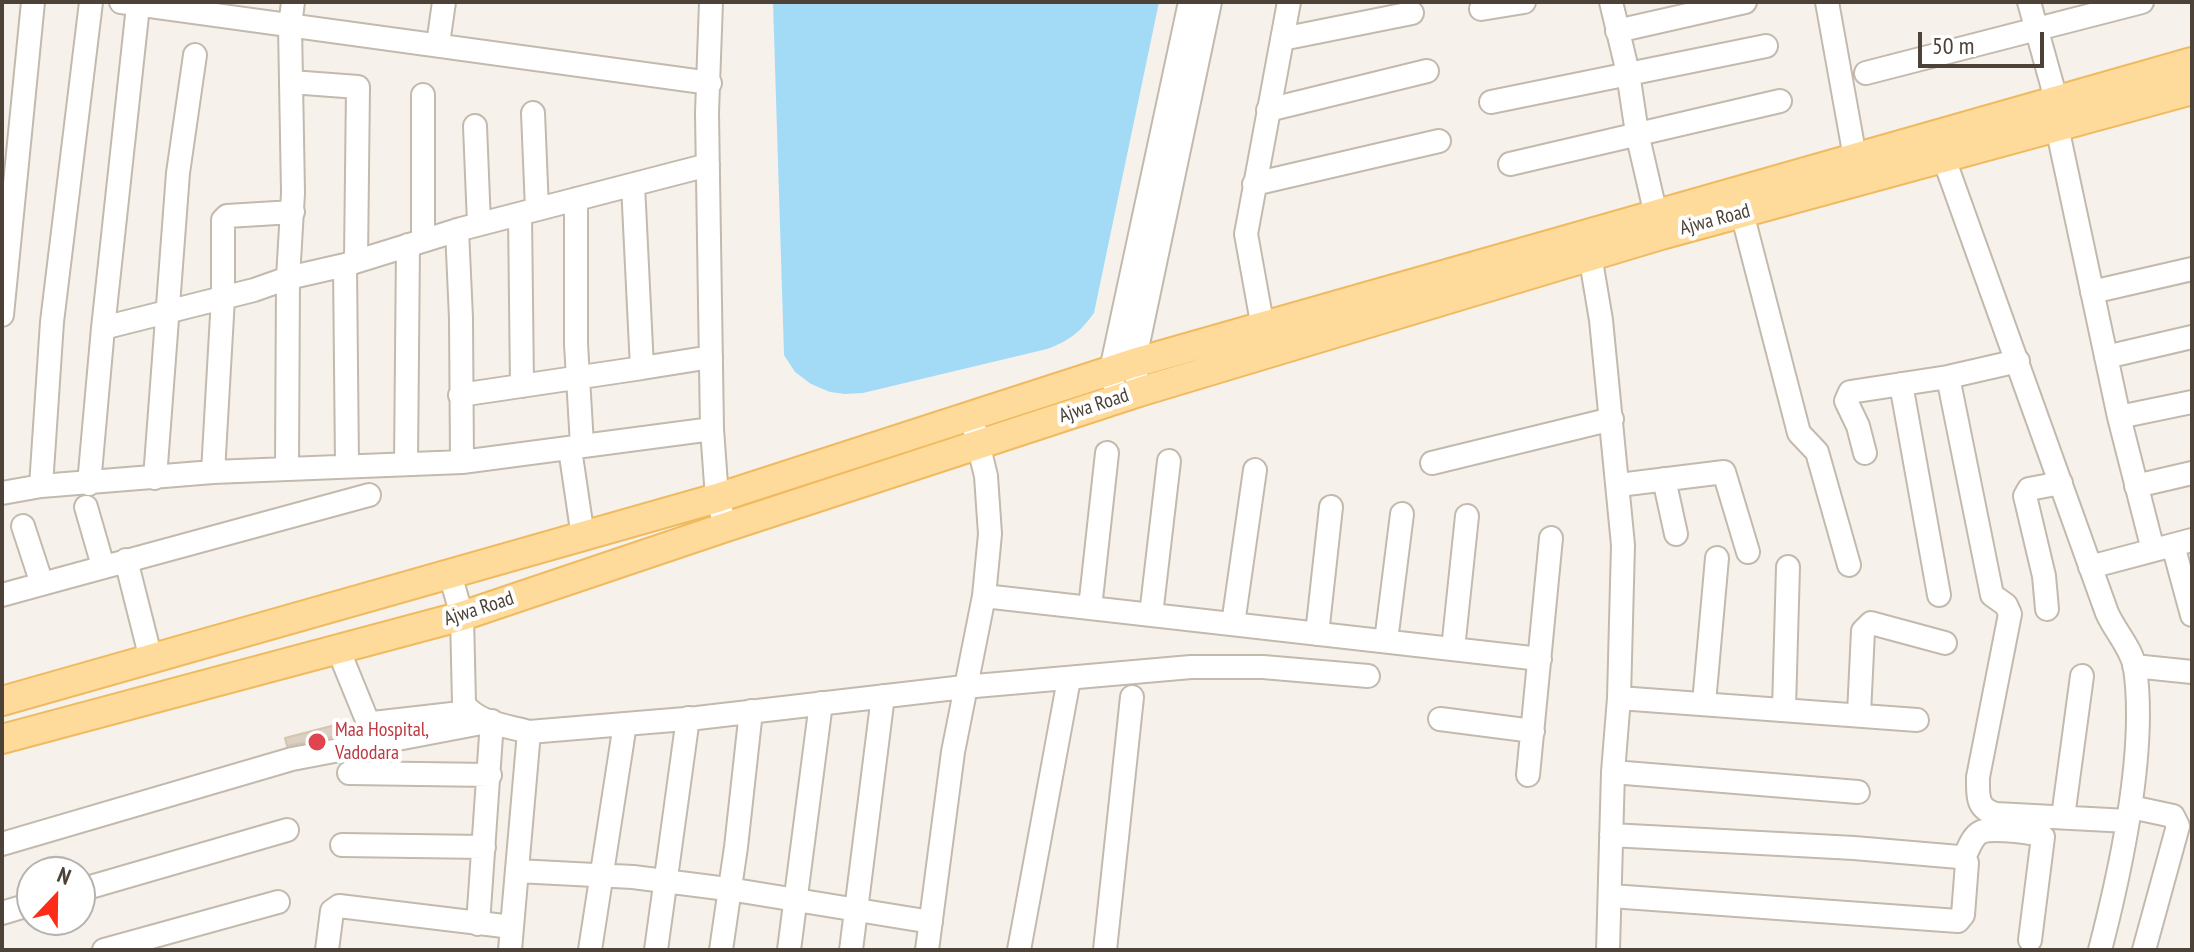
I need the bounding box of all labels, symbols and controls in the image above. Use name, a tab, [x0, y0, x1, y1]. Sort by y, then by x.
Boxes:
scale bar	[1922, 16, 2048, 66]
text: 50 m	[1932, 30, 1974, 61]
street label: Ajwa Road	[1677, 199, 1753, 241]
street label: Ajwa Road	[1056, 383, 1132, 429]
street label: Ajwa Road	[441, 586, 517, 632]
place label: Maa Hospital, Vadodara	[335, 718, 429, 765]
marker: Maa Hospital, Vadodara	[306, 731, 328, 753]
north arrow	[16, 856, 96, 936]
text: N	[53, 860, 75, 891]

